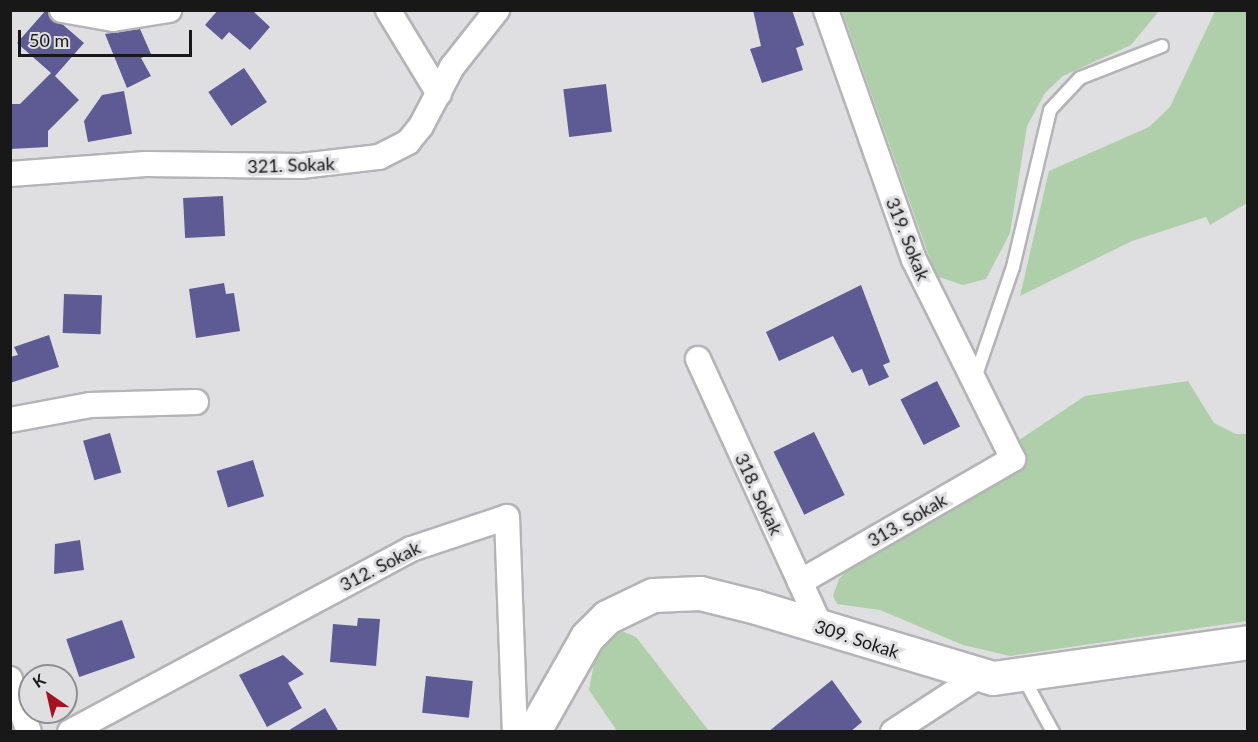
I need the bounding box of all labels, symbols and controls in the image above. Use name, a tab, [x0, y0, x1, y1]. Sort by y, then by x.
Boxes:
scale bar	[21, 18, 195, 56]
text: 50 m	[29, 29, 69, 51]
street label: 321. Sokak	[247, 153, 335, 177]
street label: 319. Sokak	[882, 194, 934, 284]
street label: 318. Sokak	[731, 450, 787, 538]
street label: 313. Sokak	[864, 489, 950, 551]
street label: 312. Sokak	[336, 537, 424, 595]
street label: 309. Sokak	[812, 615, 902, 663]
north arrow	[18, 664, 78, 724]
text: K	[29, 669, 49, 691]

